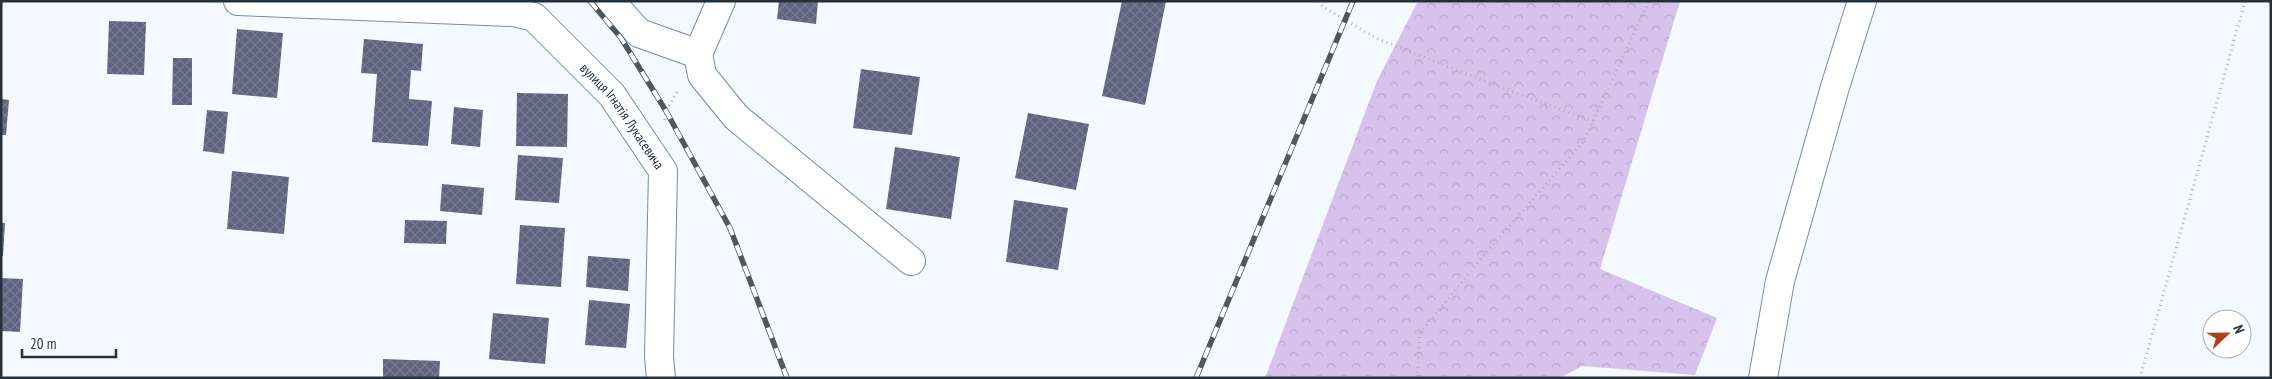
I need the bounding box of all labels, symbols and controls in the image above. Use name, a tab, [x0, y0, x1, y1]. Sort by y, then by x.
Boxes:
street label: вулиця Ігнатія Лукасевича	[576, 59, 668, 173]
north arrow	[2202, 309, 2252, 359]
text: N	[2229, 322, 2249, 336]
scale bar	[22, 326, 116, 358]
text: 20 m	[30, 334, 56, 353]

